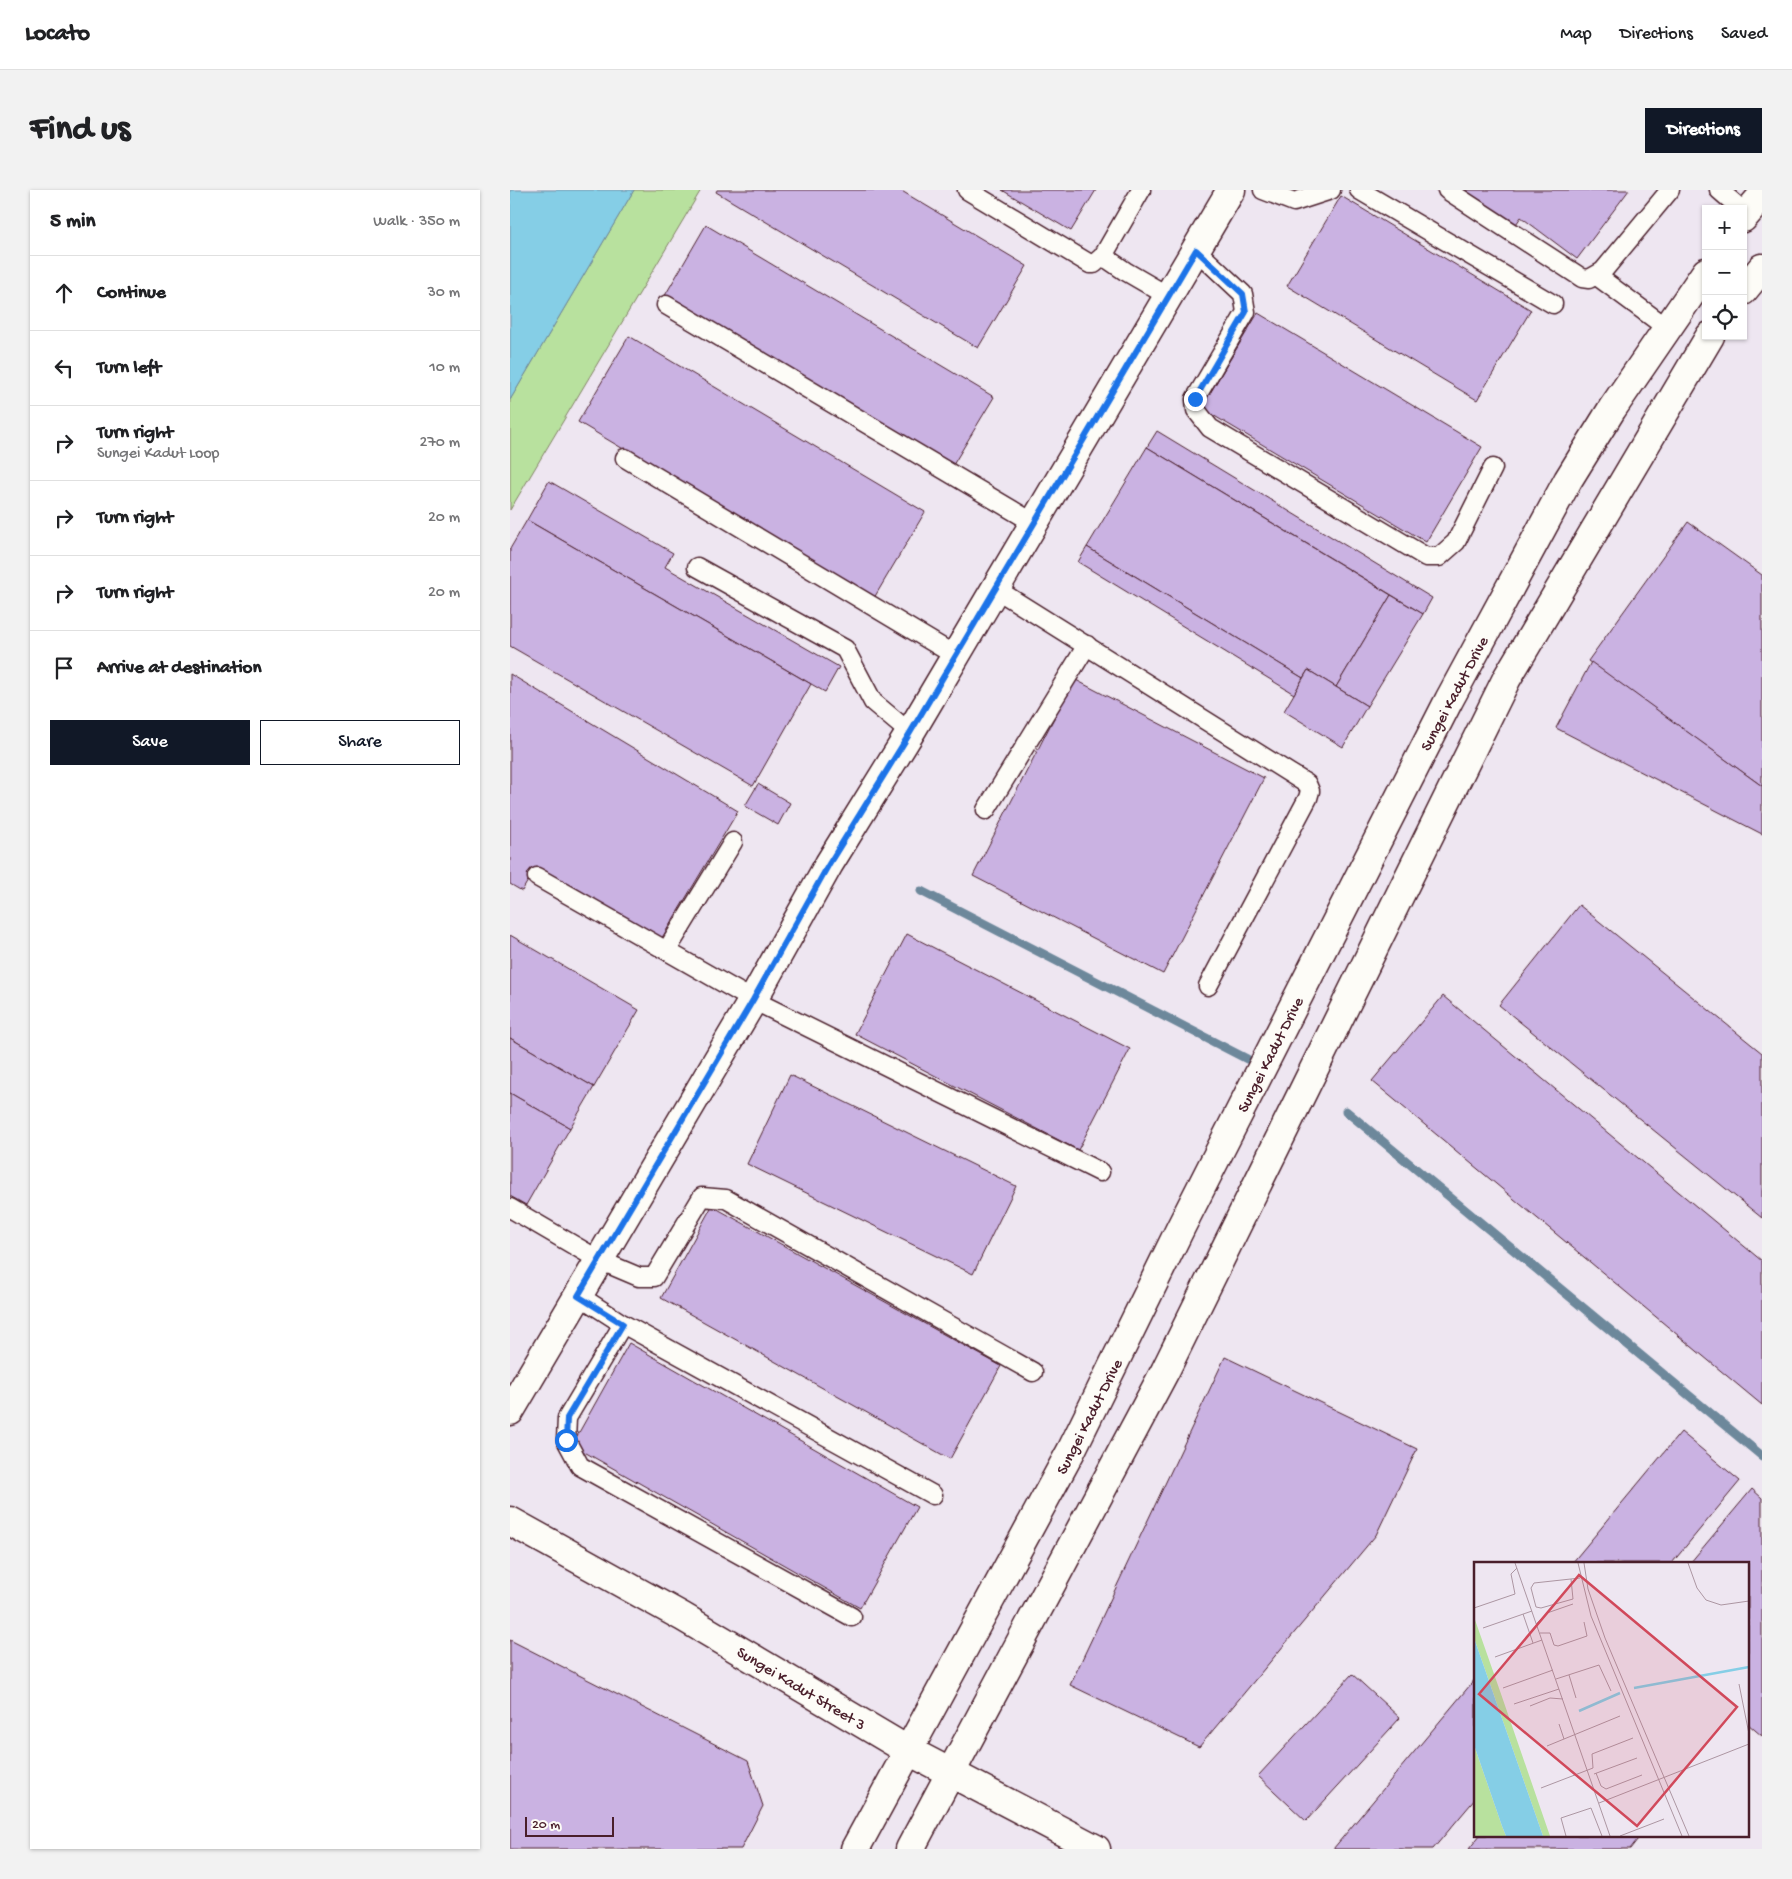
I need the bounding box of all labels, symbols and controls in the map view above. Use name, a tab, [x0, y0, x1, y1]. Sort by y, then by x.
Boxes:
text: Locato	[25, 20, 90, 49]
text: Map	[1560, 24, 1592, 45]
text: Directions	[1620, 24, 1693, 45]
text: Saved	[1721, 24, 1767, 45]
button: Directions	[1645, 108, 1762, 153]
text: Find us	[30, 110, 130, 151]
map controls	[1702, 205, 1747, 340]
button: +	[1702, 205, 1747, 250]
text: 5 min	[50, 210, 95, 235]
text: Walk · 350 m	[373, 213, 460, 232]
button: −	[1702, 250, 1747, 295]
icon: ahead	[50, 279, 78, 307]
text: Continue	[97, 282, 166, 305]
text: 30 m	[427, 284, 460, 303]
button: locate	[1702, 295, 1747, 340]
icon: left	[50, 354, 78, 382]
text: Turn left	[97, 357, 161, 380]
text: 10 m	[429, 359, 460, 378]
route end	[1184, 388, 1207, 411]
text: Turn right	[97, 422, 173, 445]
icon: right	[50, 429, 78, 457]
text: 270 m	[420, 434, 460, 453]
text: Sungei Kadut Loop	[97, 445, 219, 464]
icon: right	[50, 504, 78, 532]
text: Turn right	[97, 507, 173, 530]
text: 20 m	[428, 509, 460, 528]
icon: right	[50, 579, 78, 607]
text: Turn right	[97, 582, 173, 605]
text: 20 m	[428, 584, 460, 603]
street label: Sungei Kadut Drive	[1418, 633, 1495, 755]
icon: arrive	[50, 654, 78, 682]
text: Arrive at destination	[97, 657, 261, 680]
button: Save	[50, 720, 250, 765]
button: Share	[260, 720, 460, 765]
street label: Sungei Kadut Drive	[1235, 994, 1310, 1116]
street label: Sungei Kadut Drive	[1054, 1356, 1129, 1478]
route start	[555, 1429, 578, 1452]
inset map	[1474, 1562, 1750, 1836]
street label: Sungei Kadut Street 3	[732, 1644, 868, 1736]
scale bar	[525, 1814, 614, 1837]
text: 20 m	[532, 1817, 560, 1834]

